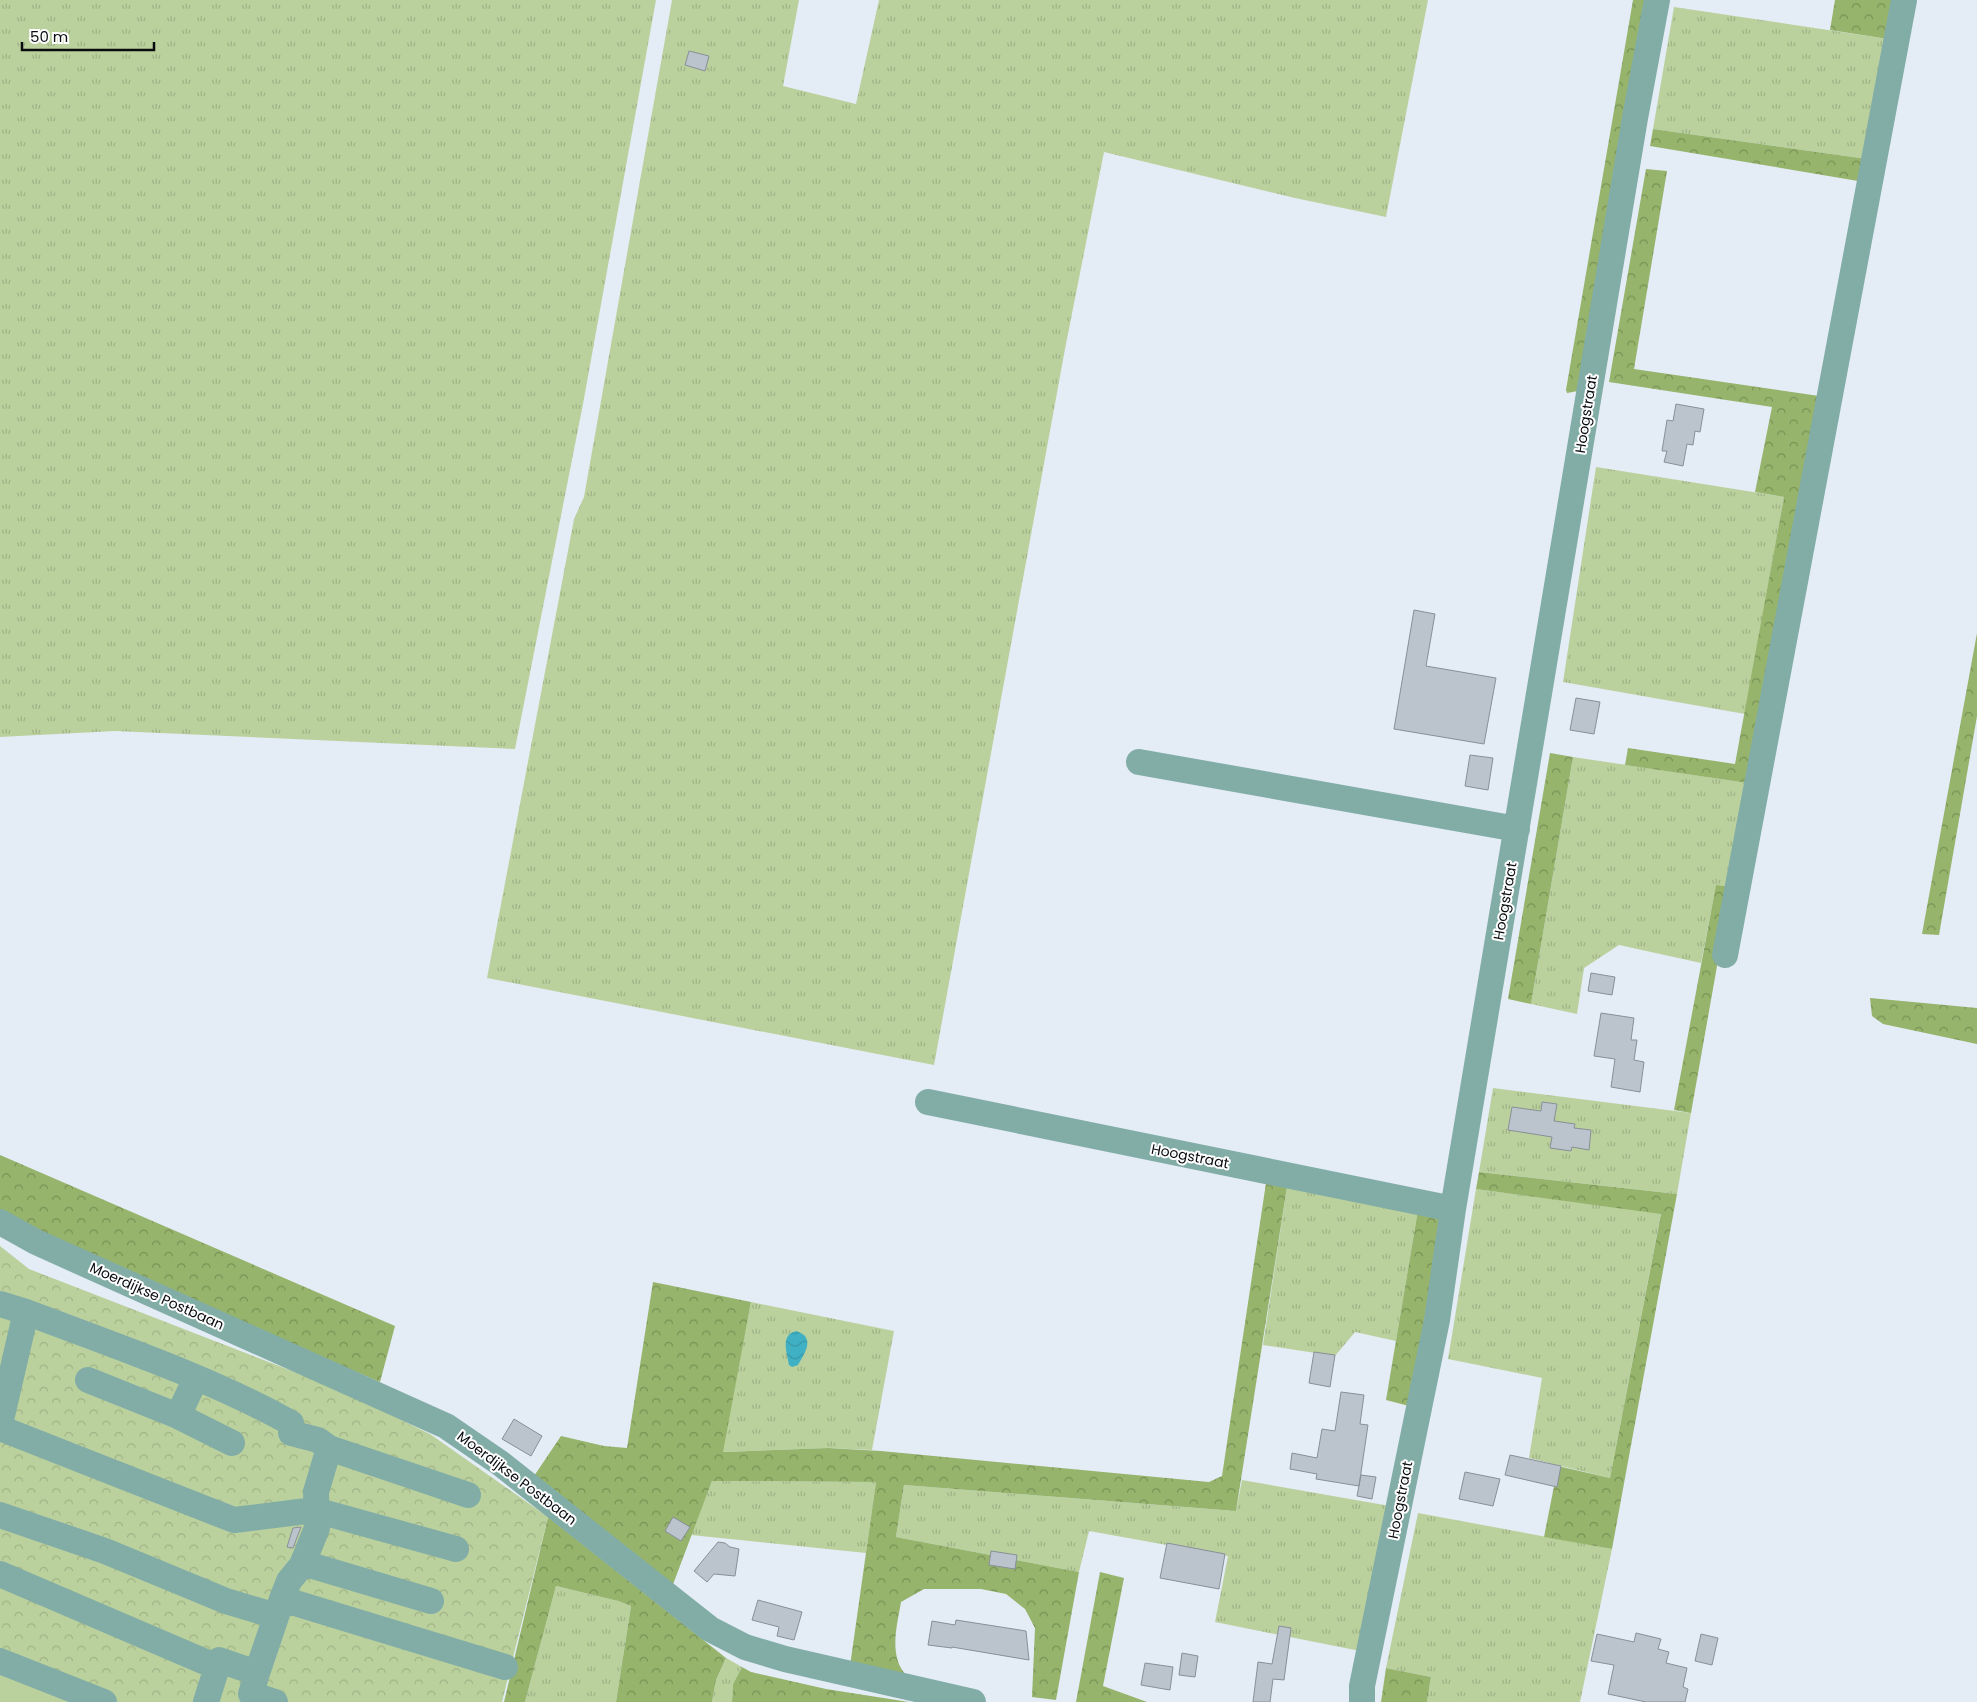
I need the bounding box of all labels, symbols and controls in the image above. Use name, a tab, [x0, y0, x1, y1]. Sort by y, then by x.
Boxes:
scale bar	[22, 20, 155, 52]
text: 50 m	[30, 26, 68, 47]
street label: Hoogstraat	[1570, 374, 1602, 454]
street label: Hoogstraat	[1488, 860, 1522, 942]
street label: Hoogstraat	[1149, 1139, 1231, 1173]
street label: Moerdijkse Postbaan	[87, 1257, 227, 1335]
street label: Moerdijkse Postbaan	[453, 1426, 581, 1530]
street label: Hoogstraat	[1383, 1459, 1417, 1541]

